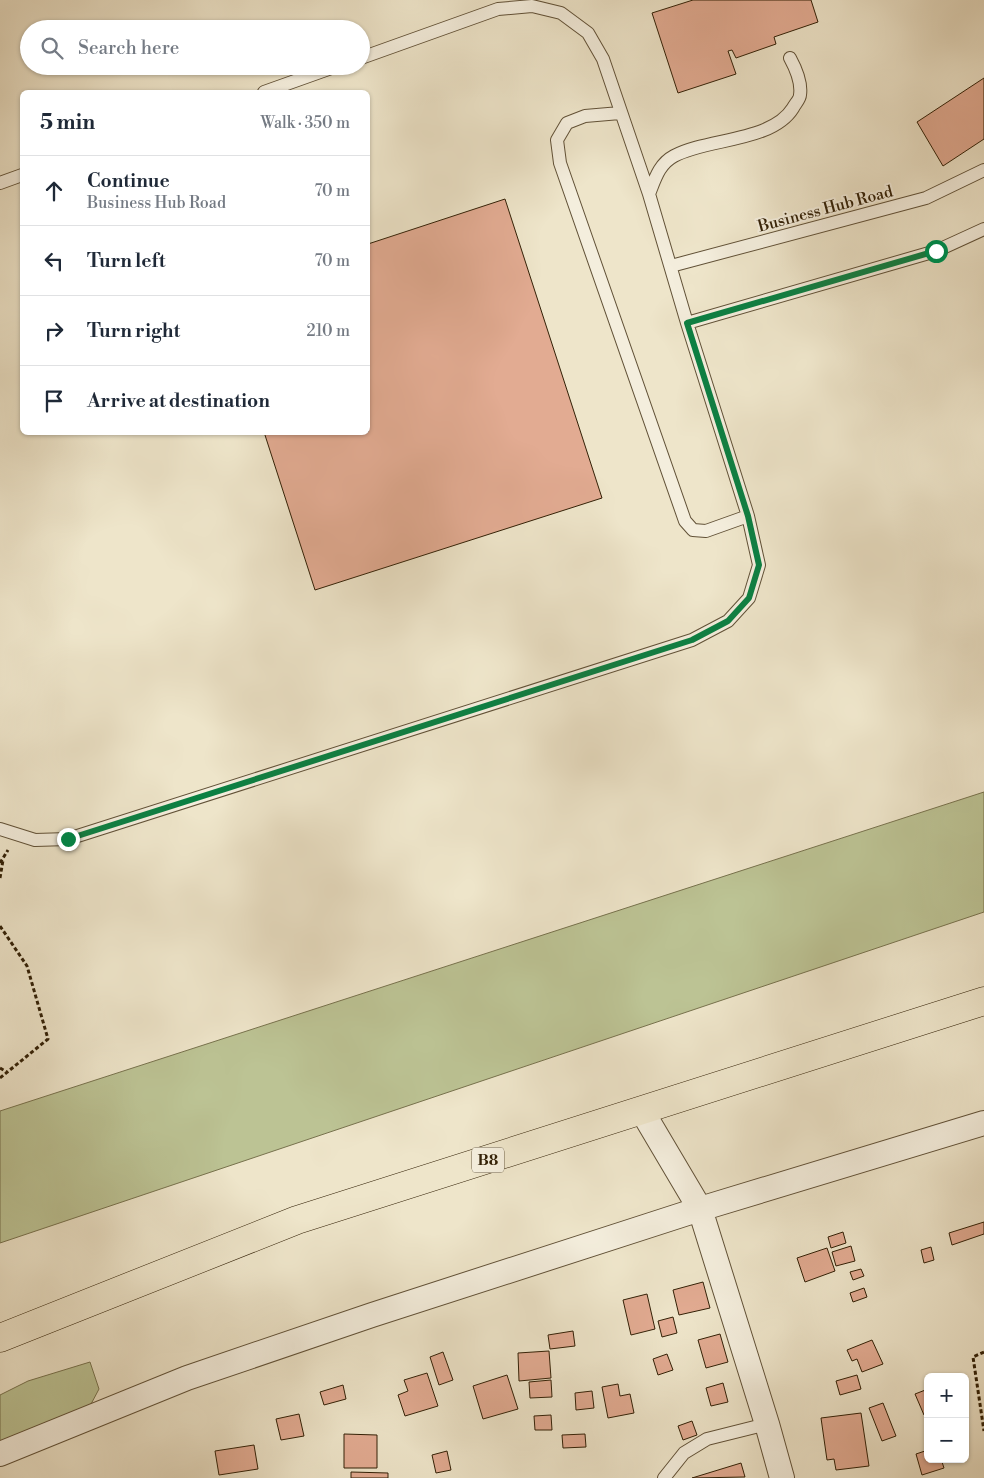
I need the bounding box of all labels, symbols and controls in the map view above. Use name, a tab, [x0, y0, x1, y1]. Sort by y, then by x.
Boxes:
search box	[20, 20, 370, 75]
icon: search	[38, 34, 66, 62]
text: Search here	[78, 36, 179, 60]
text: 5 min	[40, 110, 95, 136]
text: Walk · 350 m	[261, 113, 350, 133]
text: Continue	[87, 169, 170, 193]
icon: ahead	[40, 177, 68, 205]
text: 70 m	[314, 181, 350, 201]
street label: Business Hub Road	[755, 181, 895, 237]
text: Business Hub Road	[87, 193, 226, 213]
route start	[925, 240, 948, 263]
icon: left	[40, 247, 68, 275]
text: Turn left	[87, 249, 166, 273]
text: 70 m	[314, 251, 350, 271]
icon: right	[40, 317, 68, 345]
text: Turn right	[87, 319, 180, 343]
text: 210 m	[306, 321, 350, 341]
icon: arrive	[40, 387, 68, 415]
text: Arrive at destination	[87, 389, 270, 413]
route end	[57, 828, 80, 851]
road number: B8	[472, 1148, 504, 1172]
map controls	[924, 1373, 969, 1463]
button: +	[924, 1373, 969, 1418]
button: −	[924, 1418, 969, 1463]

